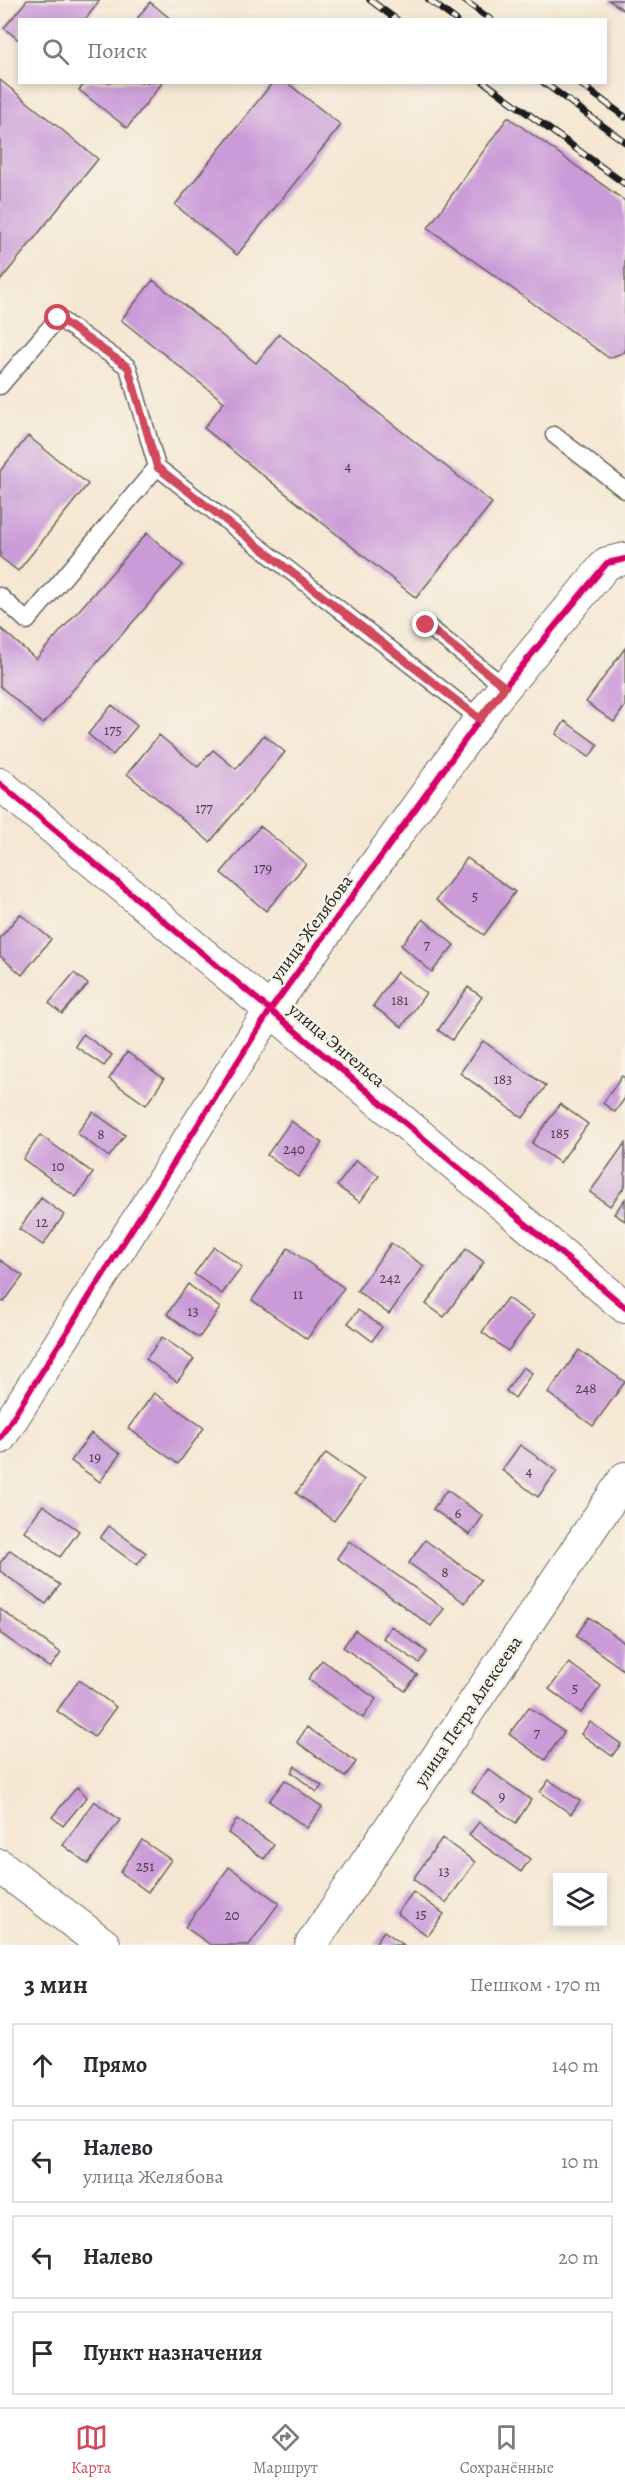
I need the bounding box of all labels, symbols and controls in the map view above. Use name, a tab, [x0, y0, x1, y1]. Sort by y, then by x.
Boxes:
search box	[18, 18, 607, 84]
icon: search	[39, 35, 72, 68]
text: Поиск	[87, 36, 147, 66]
route start	[44, 304, 70, 330]
house number: 4	[345, 456, 352, 476]
route end	[412, 611, 438, 637]
house number: 175	[104, 720, 122, 740]
house number: 177	[195, 798, 214, 818]
house number: 179	[254, 858, 272, 878]
street label: улица Желябова	[263, 869, 358, 987]
house number: 5	[472, 886, 478, 906]
house number: 7	[424, 935, 431, 955]
house number: 181	[391, 990, 409, 1010]
street label: улица Энгельса	[283, 997, 391, 1093]
house number: 183	[494, 1069, 512, 1089]
house number: 185	[551, 1123, 569, 1143]
house number: 8	[97, 1124, 105, 1144]
house number: 240	[283, 1139, 305, 1159]
house number: 10	[51, 1156, 65, 1176]
house number: 12	[36, 1212, 48, 1232]
house number: 242	[379, 1268, 401, 1288]
house number: 11	[293, 1284, 303, 1304]
house number: 13	[187, 1301, 199, 1321]
house number: 248	[575, 1378, 597, 1398]
house number: 19	[89, 1447, 101, 1467]
house number: 4	[526, 1461, 533, 1481]
house number: 6	[455, 1503, 462, 1523]
house number: 8	[441, 1562, 449, 1582]
street label: улица Петра Алексеева	[408, 1630, 528, 1792]
house number: 5	[572, 1678, 578, 1698]
house number: 7	[534, 1723, 541, 1743]
house number: 9	[499, 1786, 506, 1806]
house number: 251	[136, 1856, 154, 1876]
house number: 13	[438, 1861, 450, 1881]
map controls	[553, 1873, 607, 1927]
button: layers	[553, 1873, 607, 1927]
house number: 15	[415, 1904, 427, 1924]
house number: 20	[224, 1905, 240, 1925]
text: 3 мин	[24, 1967, 88, 2002]
text: Пешком · 170 m	[470, 1971, 601, 1998]
icon: ahead	[26, 2049, 59, 2082]
text: Прямо	[83, 2050, 147, 2080]
text: 140 m	[552, 2052, 599, 2079]
text: Налево	[83, 2133, 153, 2163]
icon: left	[26, 2145, 59, 2178]
text: 10 m	[561, 2148, 599, 2175]
text: улица Желябова	[83, 2163, 224, 2190]
icon: left	[26, 2241, 59, 2274]
text: Налево	[83, 2242, 153, 2272]
text: 20 m	[558, 2244, 599, 2271]
icon: arrive	[26, 2337, 59, 2370]
text: Пункт назначения	[83, 2338, 262, 2368]
tab: Карта	[71, 2421, 111, 2479]
tab: Маршрут	[253, 2421, 318, 2479]
tab: Сохранённые	[460, 2421, 554, 2479]

